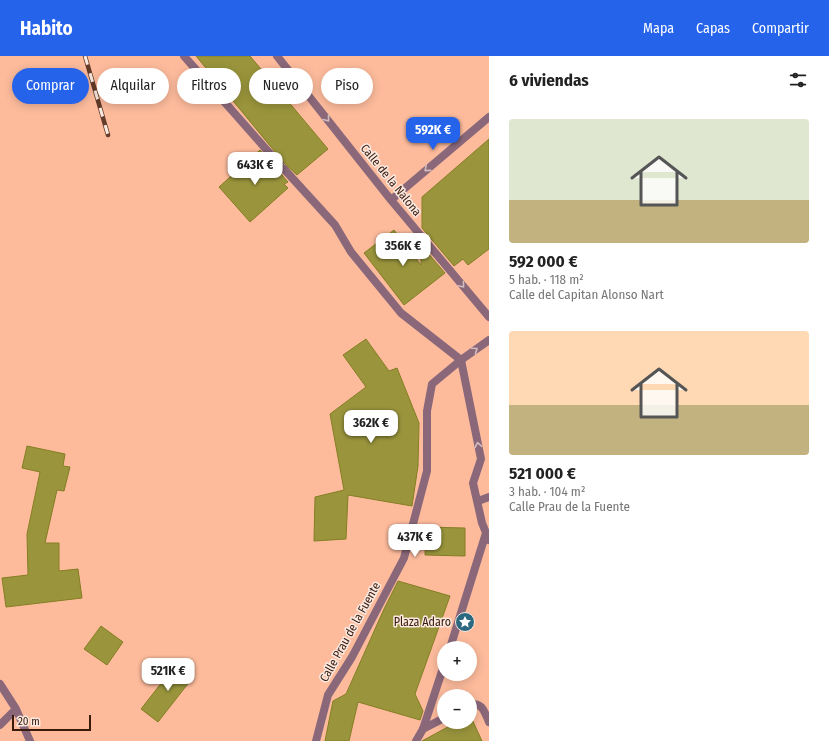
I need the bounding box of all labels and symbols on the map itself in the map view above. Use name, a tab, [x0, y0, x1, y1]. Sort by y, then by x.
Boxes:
one-way arrow	[323, 115, 330, 122]
pin: 592K €	[400, 117, 466, 151]
street label: Calle de la Nalona	[358, 141, 424, 219]
pin: 643K €	[222, 152, 288, 186]
one-way arrow	[424, 164, 432, 171]
pin: 356K €	[370, 233, 436, 267]
one-way arrow	[458, 281, 465, 288]
one-way arrow	[471, 347, 478, 355]
pin: 362K €	[338, 410, 404, 444]
one-way arrow	[474, 442, 482, 448]
pin: 437K €	[382, 524, 448, 558]
street label: Calle Prau de la Fuente	[317, 580, 383, 684]
place icon: Plaza Adaro	[454, 611, 476, 633]
place label: Plaza Adaro	[394, 615, 451, 629]
pin: 521K €	[135, 658, 201, 692]
scale bar	[12, 713, 91, 732]

